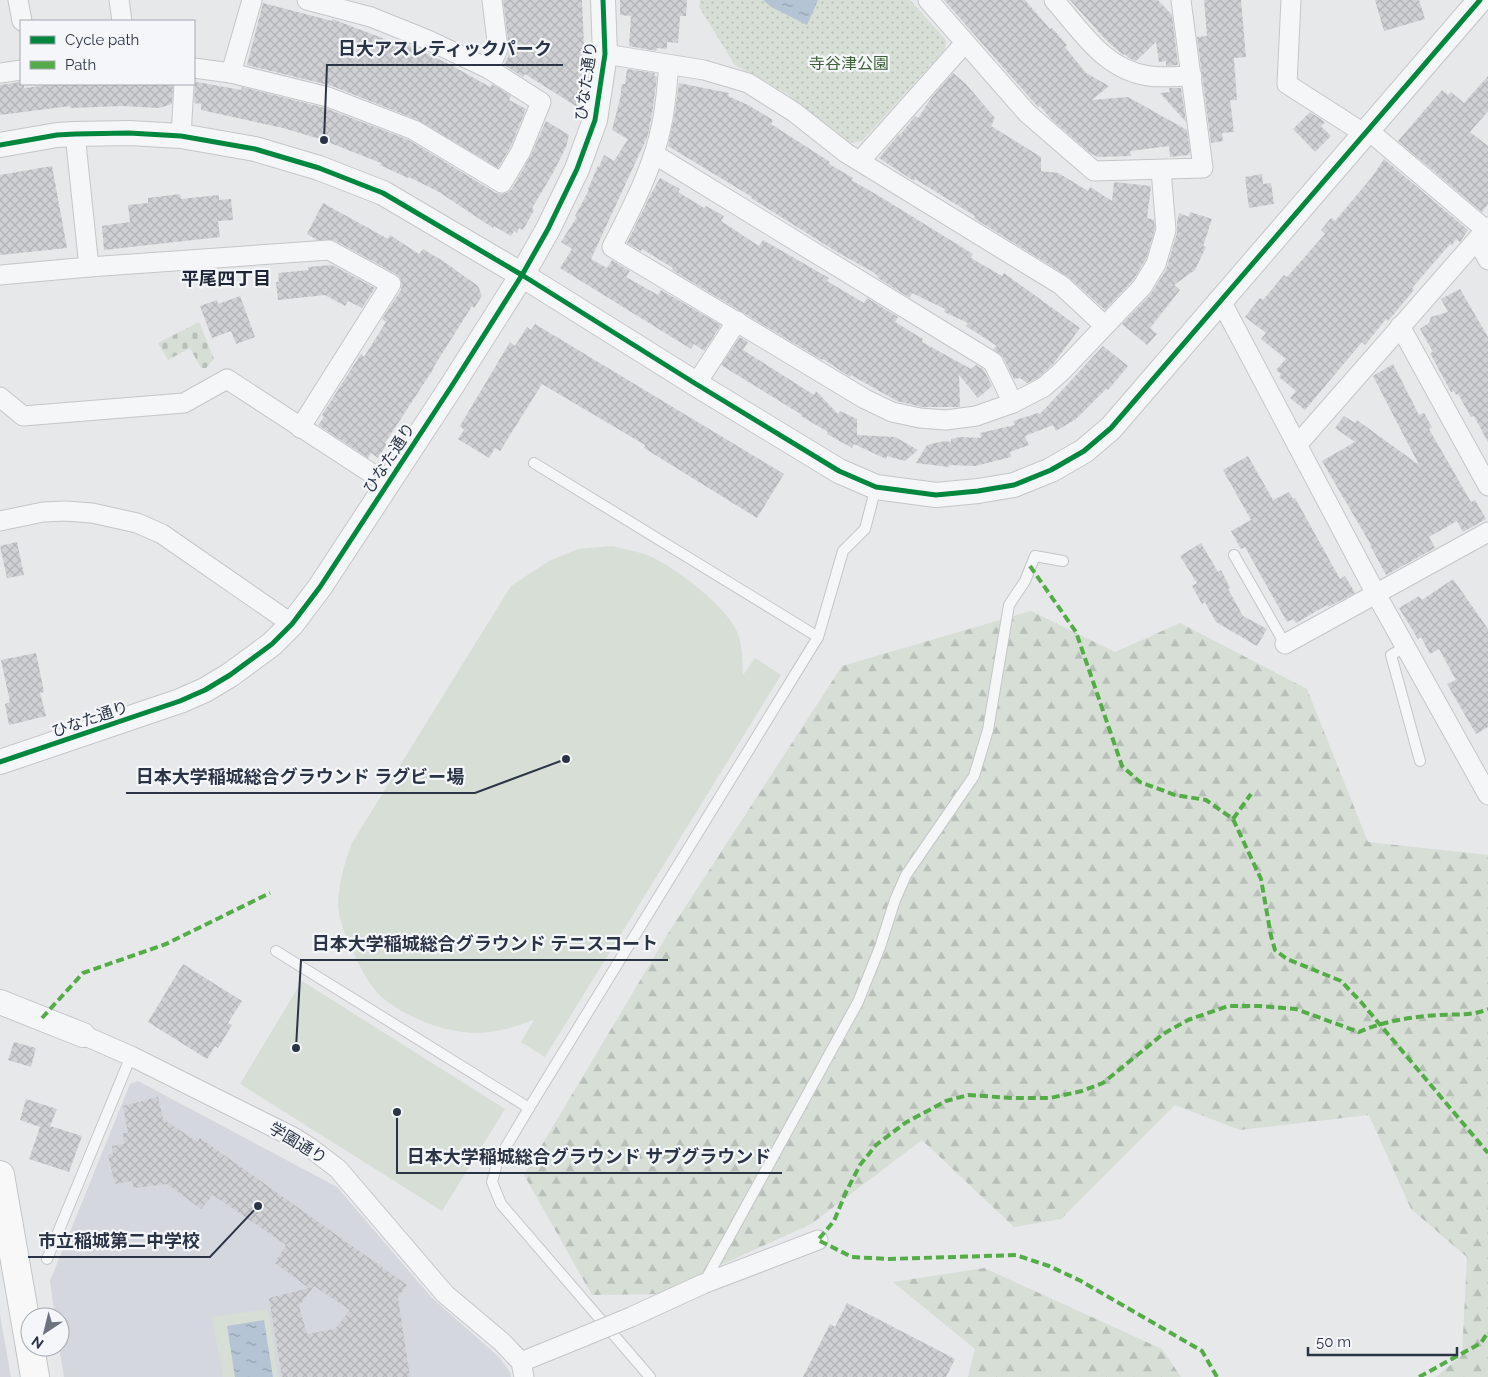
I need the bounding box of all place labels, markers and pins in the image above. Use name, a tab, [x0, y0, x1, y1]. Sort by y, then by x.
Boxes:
callout: 日大アスレティックパーク	[327, 32, 563, 65]
callout: 日本大学稲城総合グラウンド ラグビー場	[126, 760, 475, 793]
callout: 日本大学稲城総合グラウンド テニスコート	[301, 927, 668, 960]
callout: 日本大学稲城総合グラウンド サブグラウンド	[397, 1140, 782, 1173]
callout: 市立稲城第二中学校	[28, 1224, 210, 1257]

